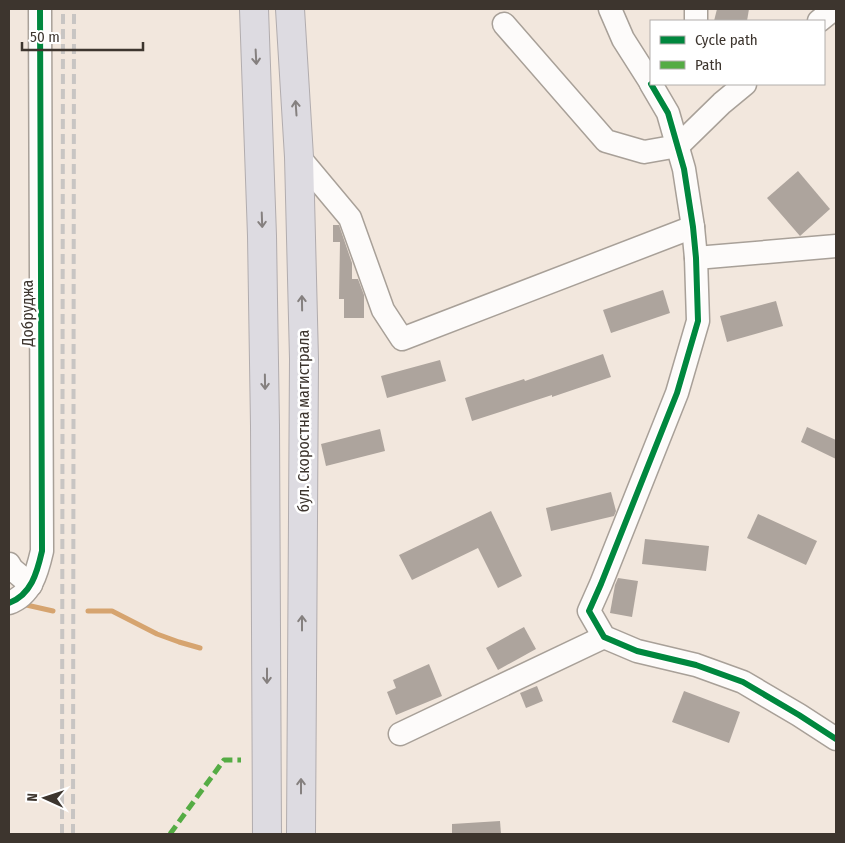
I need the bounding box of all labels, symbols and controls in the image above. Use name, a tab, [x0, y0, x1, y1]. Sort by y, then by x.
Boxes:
scale bar	[22, 20, 144, 52]
legend	[650, 20, 825, 85]
text: 50 m	[30, 28, 60, 46]
text: Cycle path	[695, 31, 758, 49]
one-way arrow	[251, 49, 260, 65]
text: Path	[695, 56, 722, 74]
one-way arrow	[292, 100, 301, 116]
one-way arrow	[257, 212, 266, 228]
street label: Добруджа	[18, 279, 37, 347]
one-way arrow	[298, 295, 307, 311]
street label: бул. Скоростна магистрала	[294, 330, 313, 512]
one-way arrow	[260, 374, 270, 390]
one-way arrow	[297, 615, 307, 632]
one-way arrow	[262, 667, 271, 683]
north arrow	[20, 773, 70, 823]
one-way arrow	[296, 778, 306, 794]
text: N	[24, 793, 41, 802]

